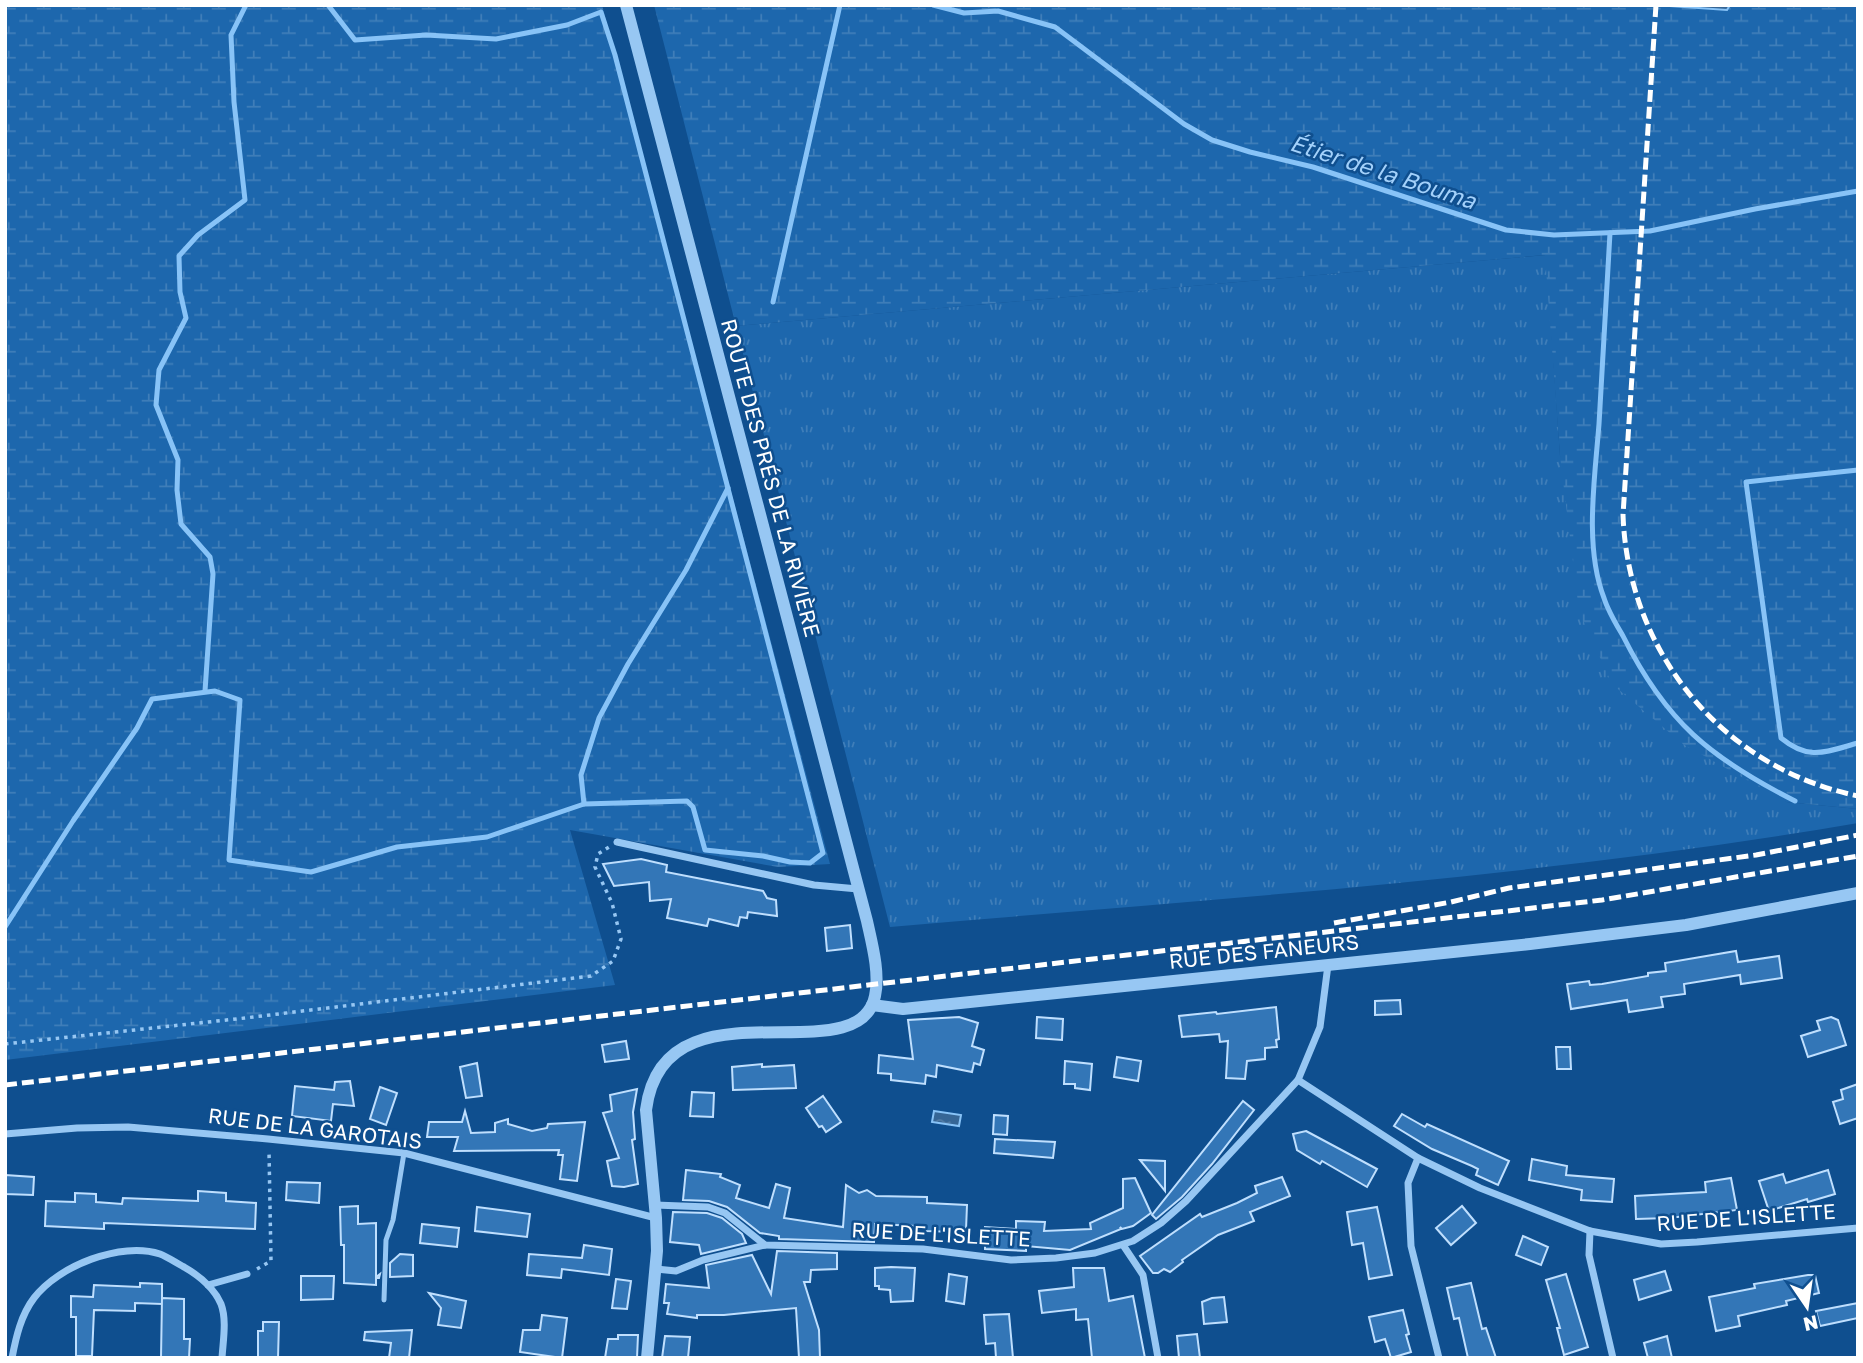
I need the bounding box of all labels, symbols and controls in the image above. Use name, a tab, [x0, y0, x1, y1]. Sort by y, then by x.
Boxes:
water label: Étier de la Bouma	[1287, 128, 1480, 215]
street label: ROUTE DES PRÉS DE LA RIVIÈRE	[716, 316, 826, 640]
street label: RUE DES FANEURS	[1168, 928, 1360, 974]
street label: RUE DE LA GAROTAIS	[207, 1102, 424, 1154]
street label: RUE DE L'ISLETTE	[1656, 1198, 1836, 1236]
street label: RUE DE L'ISLETTE	[851, 1216, 1031, 1252]
north arrow	[1772, 1272, 1842, 1342]
text: N	[1801, 1311, 1821, 1337]

